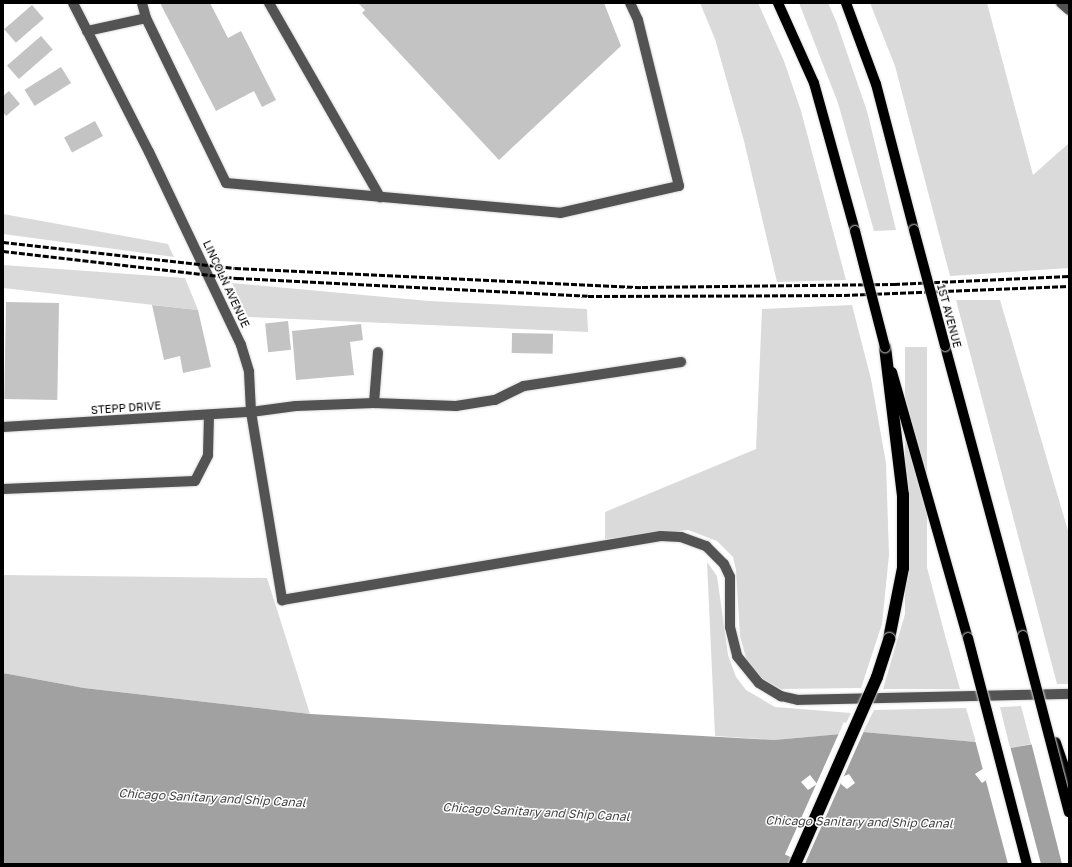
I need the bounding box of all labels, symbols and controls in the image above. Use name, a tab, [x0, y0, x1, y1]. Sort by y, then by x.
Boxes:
street label: LINCOLN AVENUE	[200, 238, 252, 330]
street label: 1ST AVENUE	[934, 283, 964, 349]
street label: STEPP DRIVE	[90, 399, 162, 417]
water label: Chicago Sanitary and Ship Canal	[118, 786, 306, 810]
water label: Chicago Sanitary and Ship Canal	[442, 800, 630, 824]
water label: Chicago Sanitary and Ship Canal	[765, 813, 953, 831]

